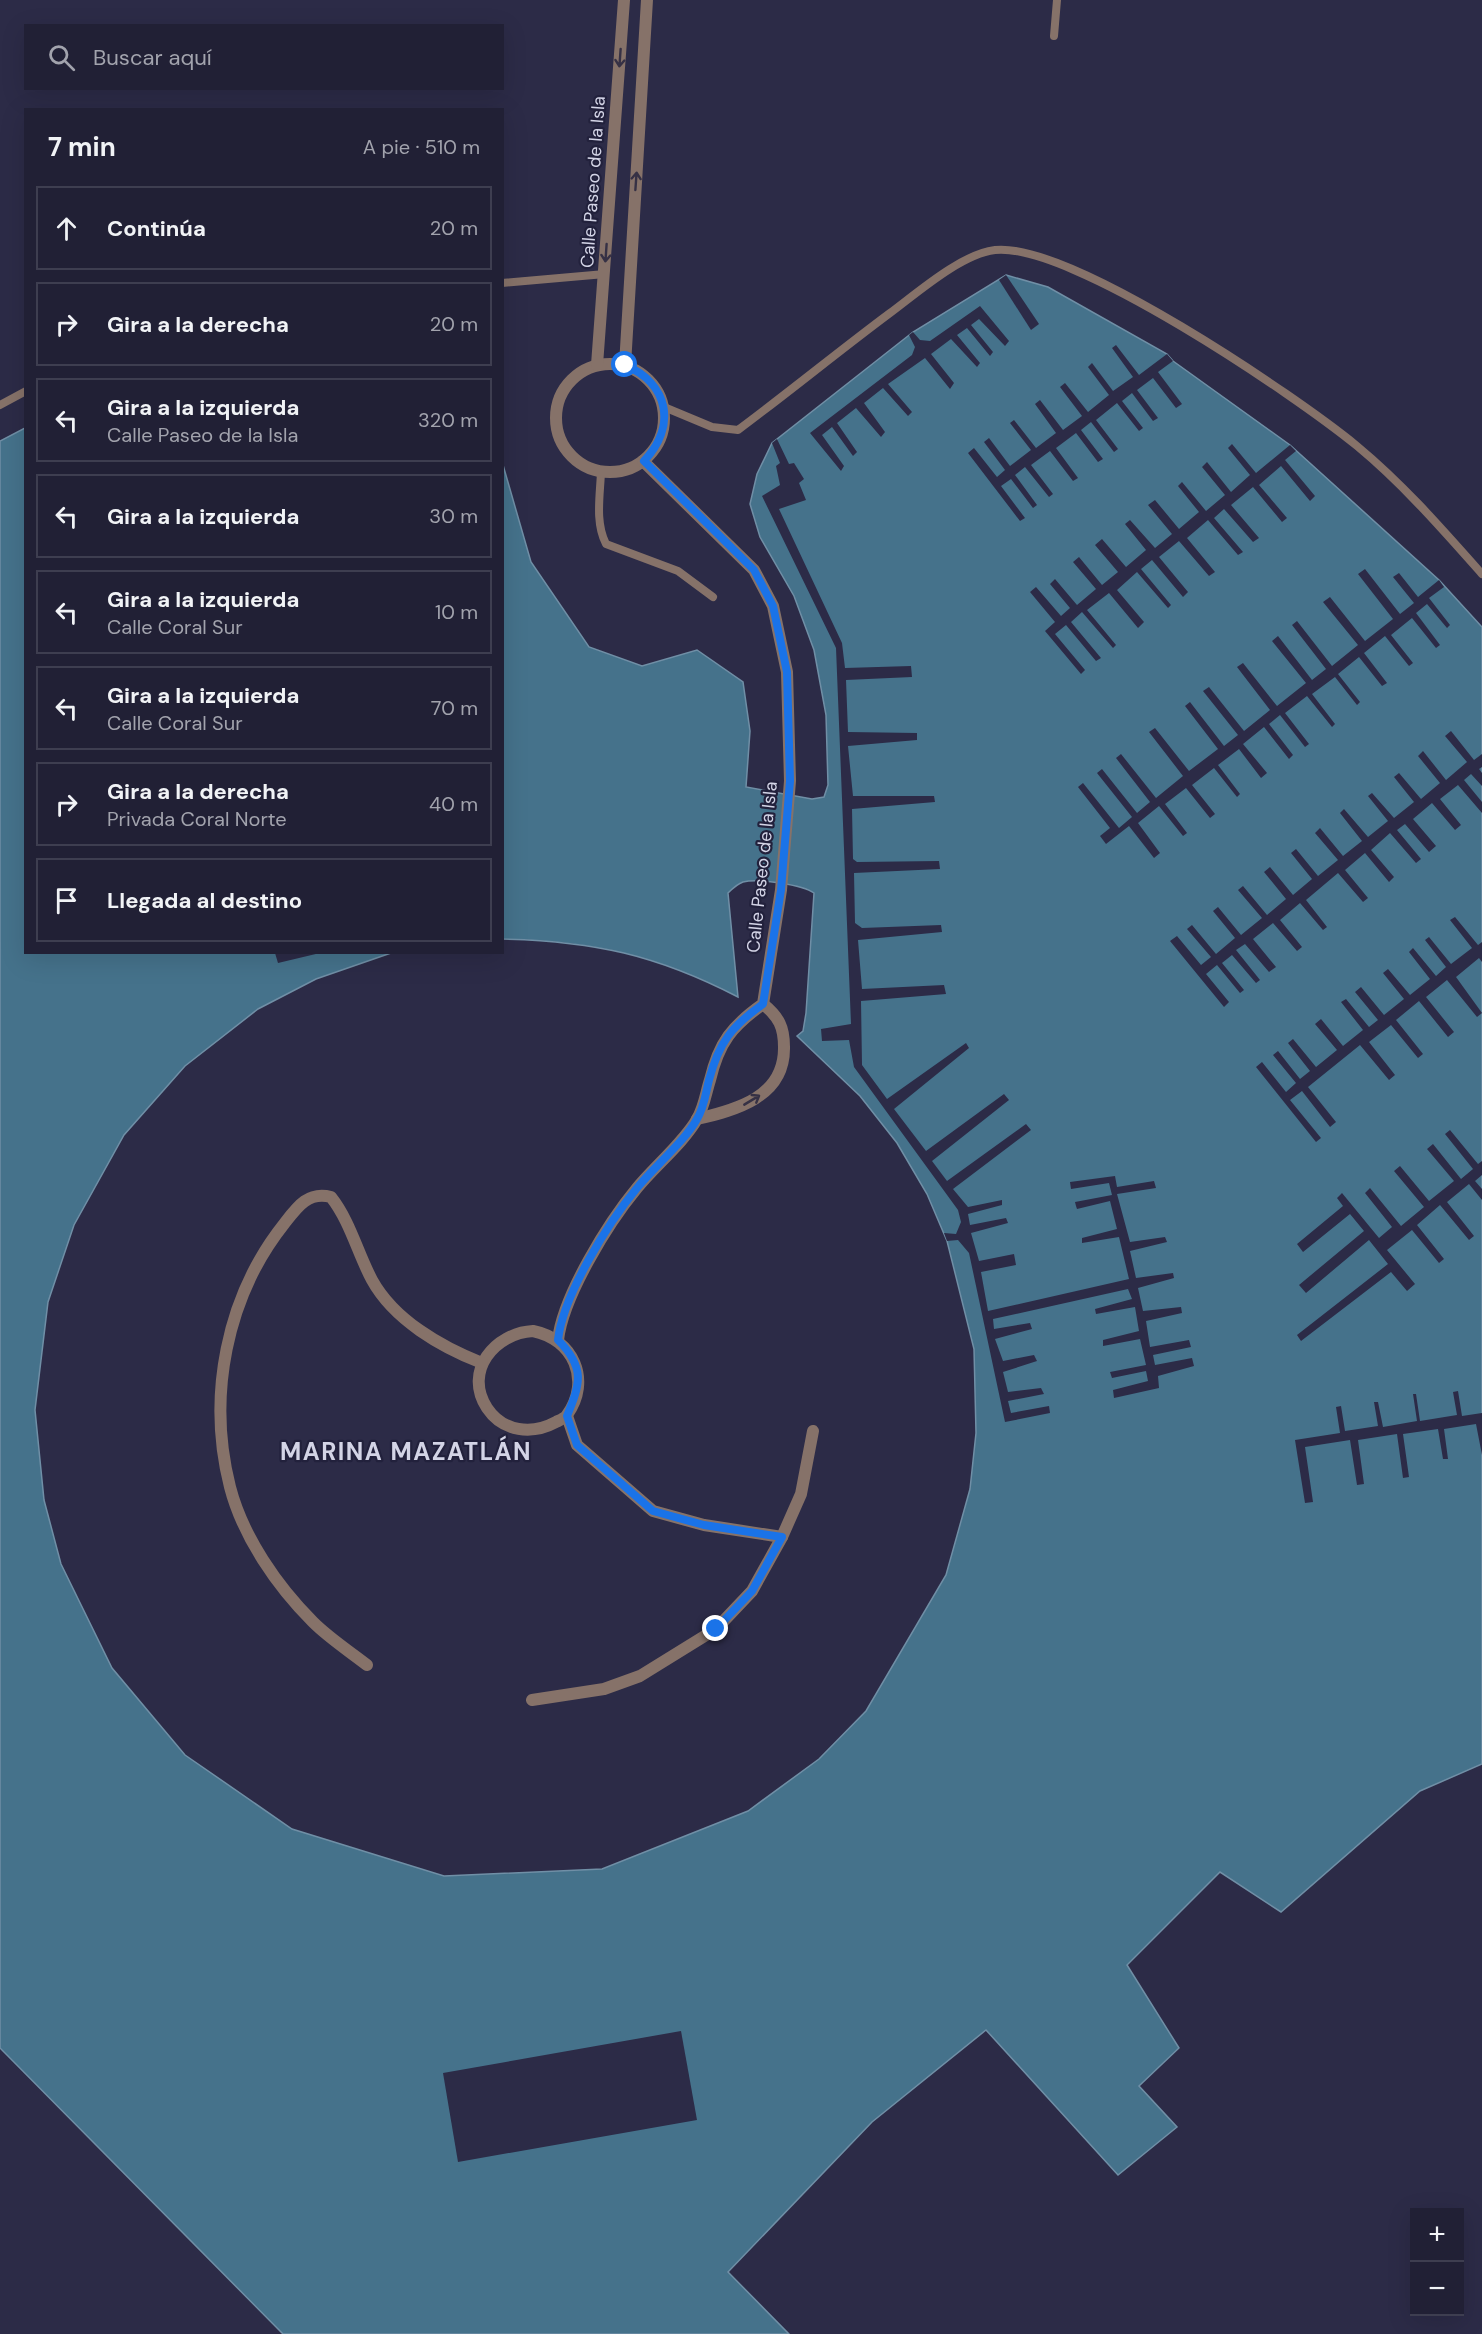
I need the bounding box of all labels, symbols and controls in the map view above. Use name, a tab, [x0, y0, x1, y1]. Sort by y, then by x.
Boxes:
search box	[24, 24, 504, 90]
icon: search	[45, 41, 78, 74]
text: Buscar aquí	[93, 43, 212, 72]
one-way arrow	[614, 48, 625, 68]
street label: Calle Paseo de la Isla	[575, 95, 611, 269]
text: 7 min	[48, 130, 116, 164]
text: A pie · 510 m	[363, 134, 480, 160]
one-way arrow	[631, 172, 642, 192]
icon: ahead	[50, 212, 83, 245]
text: Continúa	[107, 214, 206, 243]
text: 20 m	[430, 215, 478, 241]
one-way arrow	[600, 242, 611, 262]
icon: right	[50, 308, 83, 341]
text: Gira a la derecha	[107, 310, 289, 339]
text: 20 m	[430, 311, 478, 337]
route start	[611, 351, 637, 377]
text: Gira a la izquierda	[107, 393, 299, 422]
icon: left	[50, 404, 83, 437]
text: 320 m	[418, 407, 478, 433]
text: Calle Paseo de la Isla	[107, 422, 298, 448]
icon: left	[50, 500, 83, 533]
text: Gira a la izquierda	[107, 502, 299, 531]
text: 30 m	[429, 503, 478, 529]
text: Gira a la izquierda	[107, 585, 299, 614]
icon: left	[50, 596, 83, 629]
text: 10 m	[435, 599, 478, 625]
text: Calle Coral Sur	[107, 614, 243, 640]
text: Gira a la izquierda	[107, 681, 299, 710]
icon: left	[50, 692, 83, 725]
text: 70 m	[431, 695, 478, 721]
text: Calle Coral Sur	[107, 710, 243, 736]
text: Gira a la derecha	[107, 777, 289, 806]
street label: Calle Paseo de la Isla	[741, 780, 783, 954]
icon: right	[50, 788, 83, 821]
text: 40 m	[429, 791, 478, 817]
text: Privada Coral Norte	[107, 806, 287, 832]
icon: arrive	[50, 884, 83, 917]
text: Llegada al destino	[107, 886, 302, 915]
one-way arrow	[743, 1094, 760, 1106]
district label: MARINA MAZATLÁN	[280, 1435, 532, 1467]
route end	[702, 1615, 728, 1641]
map controls	[1410, 2208, 1464, 2316]
button: +	[1410, 2208, 1464, 2262]
button: −	[1410, 2262, 1464, 2316]

